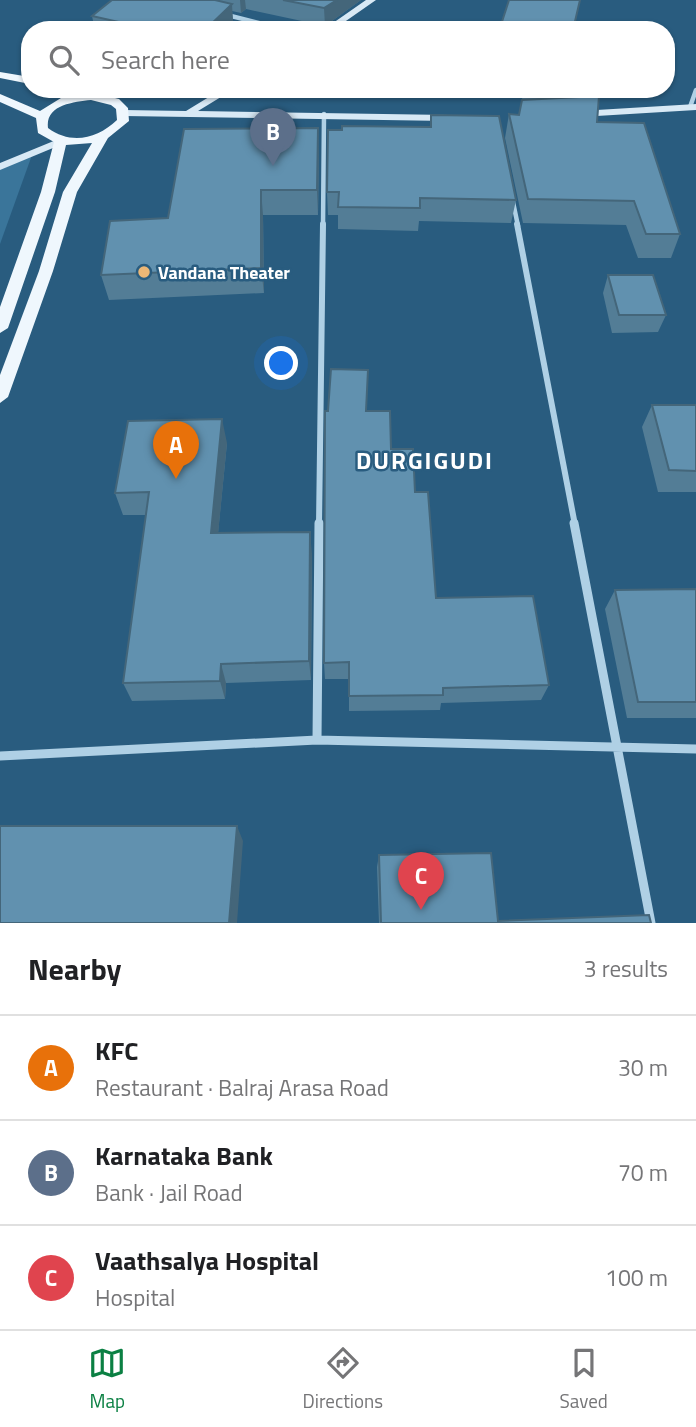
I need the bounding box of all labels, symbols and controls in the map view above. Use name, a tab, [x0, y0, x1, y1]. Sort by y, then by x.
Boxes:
search box	[21, 21, 675, 98]
text: Search here	[101, 40, 230, 79]
icon: search	[45, 41, 83, 79]
pin: B	[250, 108, 296, 166]
place label: Vandana Theater	[158, 259, 290, 286]
marker: Vandana Theater	[136, 264, 152, 280]
your location	[264, 346, 298, 380]
pin: A	[153, 421, 199, 479]
district label: DURGIGUDI	[356, 442, 494, 478]
pin: C	[398, 852, 444, 910]
text: Nearby	[28, 946, 121, 992]
text: 3 results	[584, 951, 668, 986]
text: KFC	[95, 1031, 138, 1070]
text: A	[44, 1050, 58, 1085]
text: 30 m	[618, 1050, 668, 1085]
text: Restaurant · Balraj Arasa Road	[95, 1070, 389, 1105]
text: Karnataka Bank	[95, 1136, 273, 1175]
text: B	[44, 1155, 58, 1190]
text: 70 m	[618, 1155, 668, 1190]
text: Bank · Jail Road	[95, 1175, 243, 1210]
text: Vaathsalya Hospital	[95, 1241, 319, 1280]
text: C	[45, 1260, 57, 1295]
text: 100 m	[605, 1260, 668, 1295]
text: Hospital	[95, 1280, 175, 1315]
tab: Map	[88, 1344, 126, 1415]
tab: Directions	[303, 1344, 383, 1415]
tab: Saved	[559, 1344, 608, 1415]

